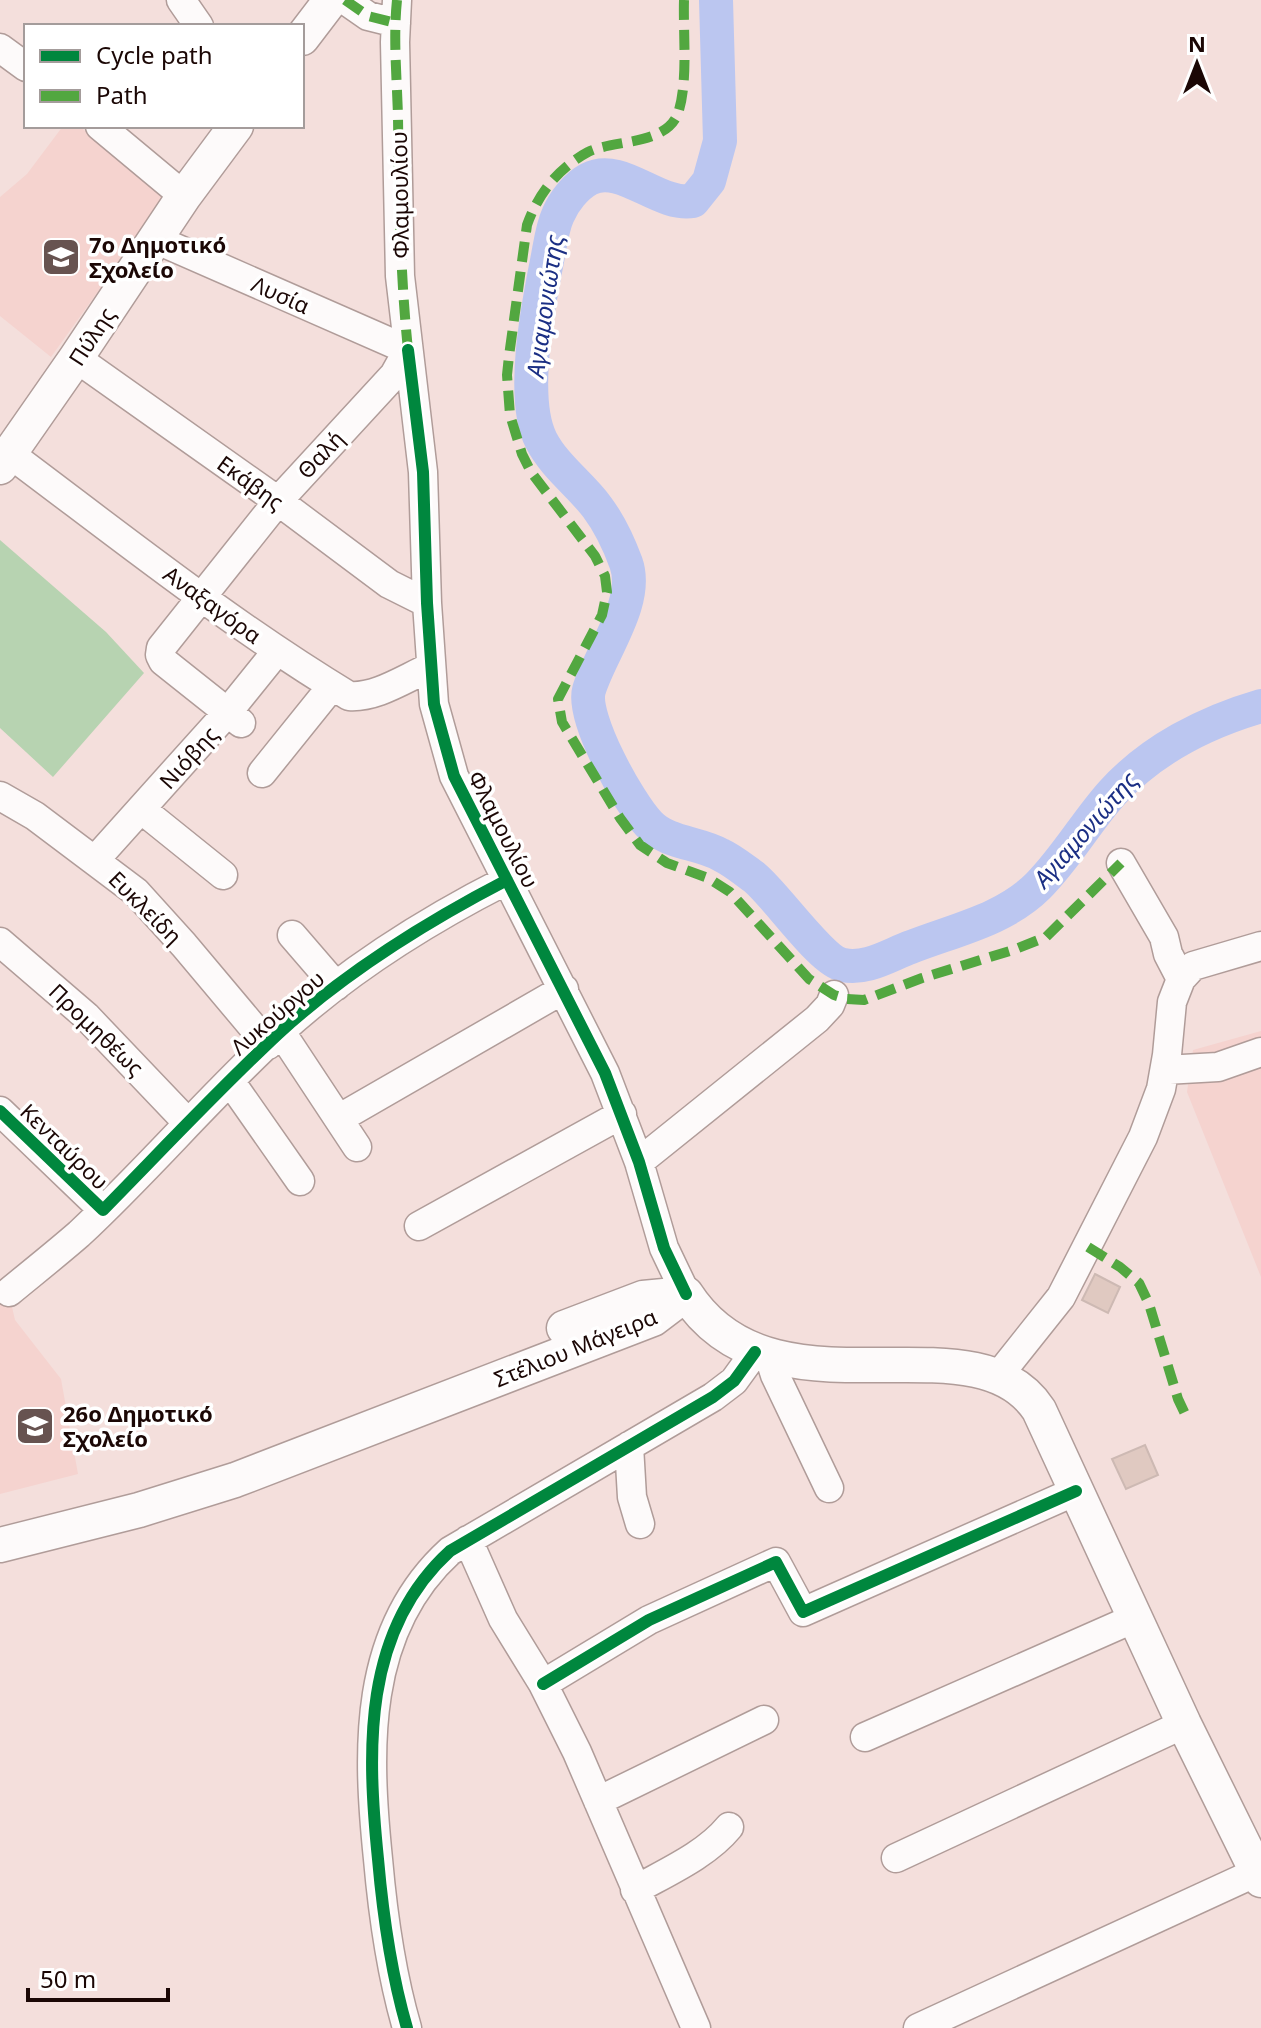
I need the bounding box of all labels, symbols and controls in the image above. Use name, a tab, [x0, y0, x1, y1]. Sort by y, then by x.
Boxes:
legend	[24, 24, 304, 128]
north arrow	[1157, 24, 1237, 104]
text: N	[1188, 28, 1206, 58]
text: Cycle path	[96, 38, 213, 71]
text: Path	[96, 78, 147, 111]
street label: Φλαμουλίου	[383, 131, 415, 259]
place label: 7ο Δημοτικό Σχολείο	[89, 229, 226, 284]
water label: Αγιαμονιώτης	[517, 232, 570, 381]
school or university icon: 7ο Δημοτικό Σχολείο	[40, 236, 82, 278]
street label: Λυσία	[247, 268, 315, 320]
street label: Πύλης	[61, 301, 121, 371]
street label: Θαλή	[290, 423, 350, 485]
street label: Εκάβης	[212, 448, 290, 516]
street label: Αναξαγόρα	[158, 558, 268, 650]
street label: Νιόβης	[152, 719, 224, 795]
water label: Αγιαμονιώτης	[1024, 763, 1145, 896]
street label: Φλαμουλίου	[462, 765, 546, 893]
street label: Ευκλείδη	[103, 864, 189, 950]
street label: Λυκούργου	[224, 963, 330, 1061]
street label: Προμηθέως	[43, 976, 151, 1082]
street label: Κενταύρου	[14, 1096, 116, 1196]
street label: Στέλιου Μάγειρα	[489, 1301, 661, 1393]
place label: 26ο Δημοτικό Σχολείο	[63, 1398, 213, 1453]
school or university icon: 26ο Δημοτικό Σχολείο	[14, 1405, 56, 1447]
scale bar	[28, 1952, 168, 2002]
text: 50 m	[40, 1962, 96, 1995]

